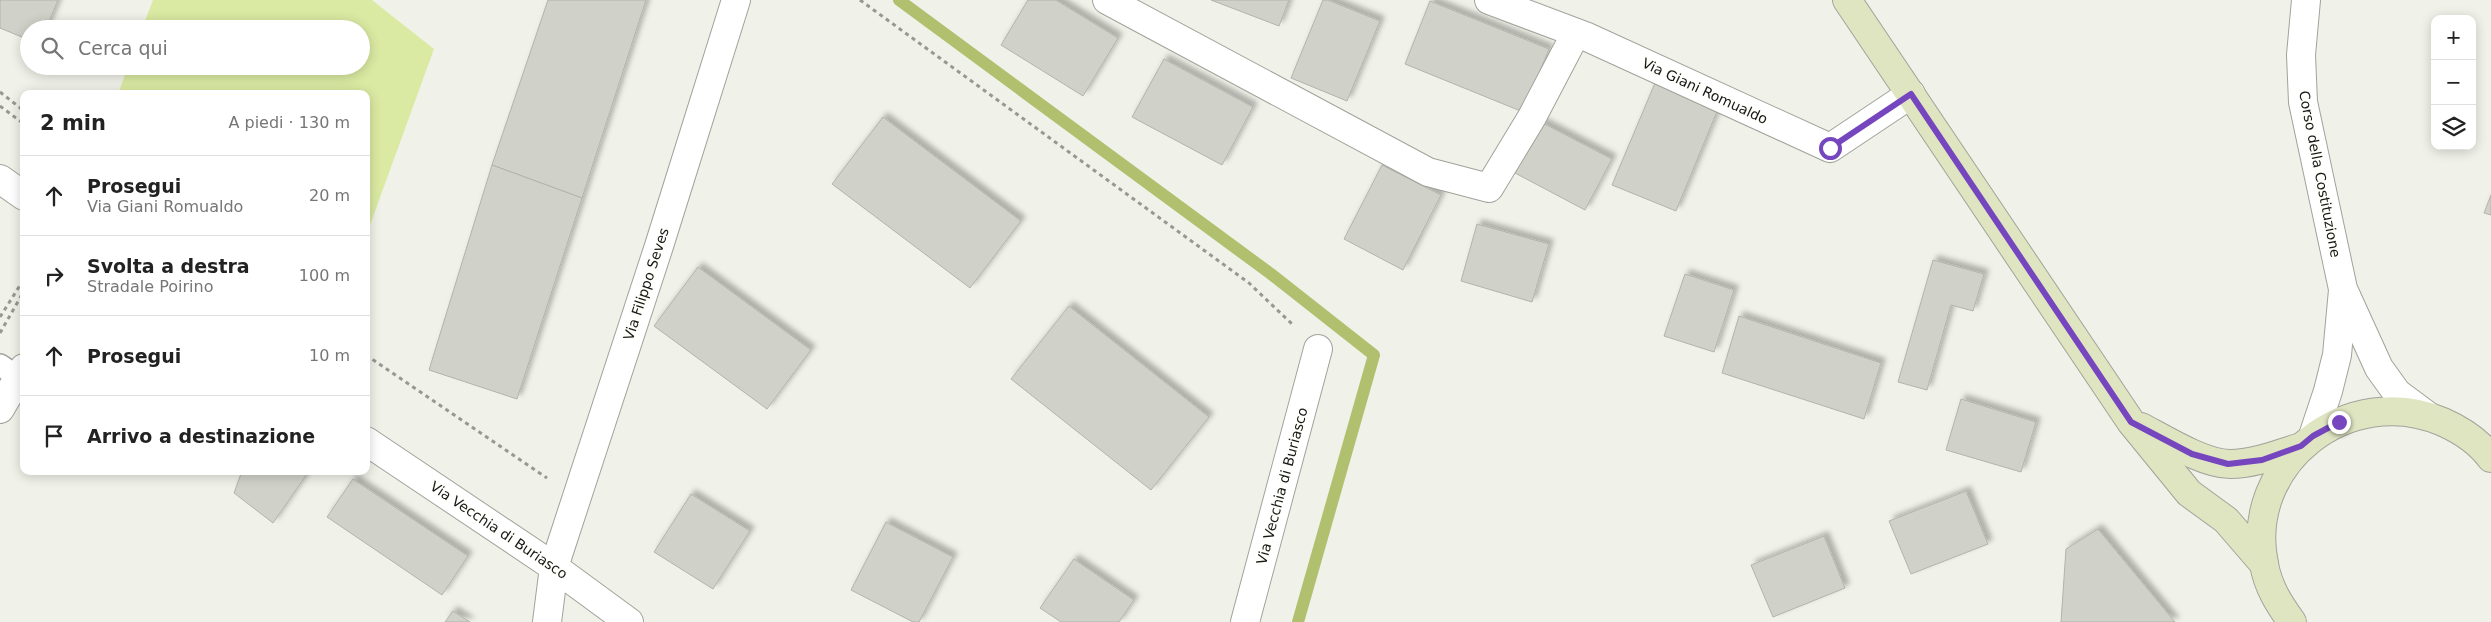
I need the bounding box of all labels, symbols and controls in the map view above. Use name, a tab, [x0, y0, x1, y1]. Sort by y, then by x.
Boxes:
map controls	[2431, 15, 2476, 150]
button: +	[2431, 15, 2476, 60]
search box	[20, 20, 370, 75]
icon: search	[38, 34, 66, 62]
text: Cerca qui	[78, 37, 168, 59]
street label: Via Giani Romualdo	[1640, 55, 1770, 127]
button: −	[2431, 60, 2476, 105]
street label: Corso della Costituzione	[2296, 89, 2344, 259]
button: layers	[2431, 105, 2476, 150]
text: 2 min	[40, 111, 106, 135]
text: A piedi · 130 m	[228, 113, 350, 132]
route start	[1819, 137, 1842, 160]
text: Prosegui	[87, 175, 181, 197]
icon: ahead	[40, 182, 68, 210]
text: 20 m	[309, 186, 350, 205]
text: Via Giani Romualdo	[87, 197, 243, 216]
street label: Via Filippo Seves	[620, 226, 672, 342]
text: Svolta a destra	[87, 255, 250, 277]
icon: right	[40, 262, 68, 290]
text: 100 m	[299, 266, 350, 285]
text: Stradale Poirino	[87, 277, 213, 296]
icon: ahead	[40, 342, 68, 370]
text: Prosegui	[87, 345, 181, 367]
text: 10 m	[309, 346, 350, 365]
street label: Via Vecchia di Buriasco	[1253, 406, 1311, 566]
route end	[2328, 411, 2351, 434]
icon: arrive	[40, 422, 68, 450]
text: Arrivo a destinazione	[87, 425, 315, 447]
street label: Via Vecchia di Buriasco	[427, 478, 571, 582]

